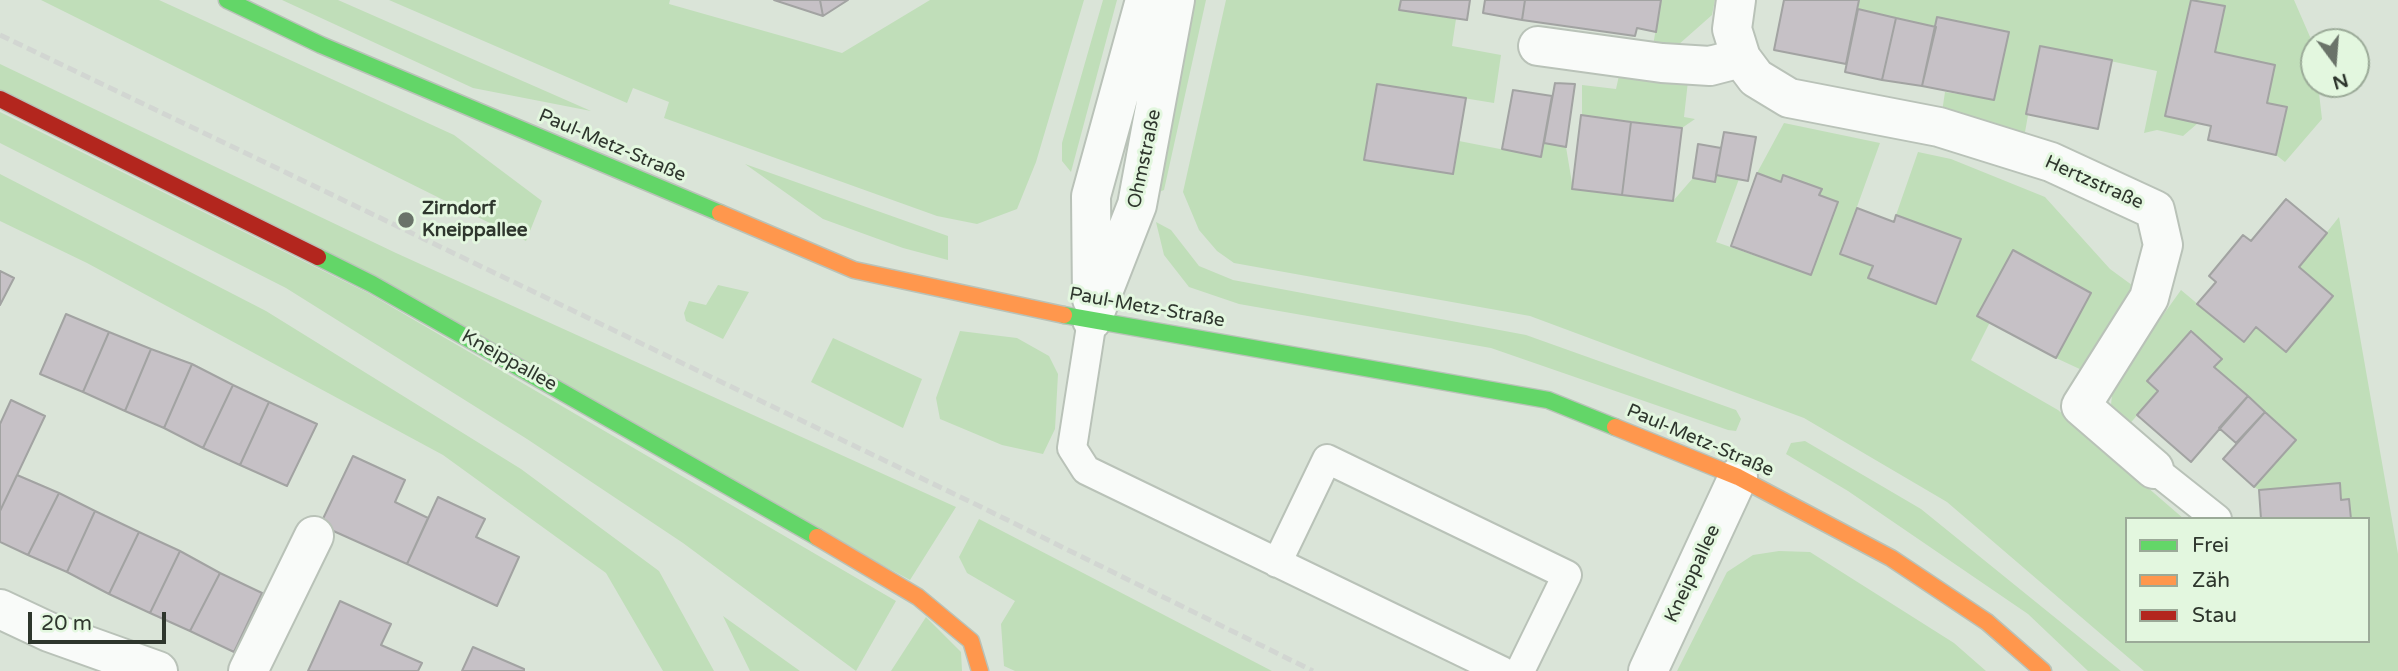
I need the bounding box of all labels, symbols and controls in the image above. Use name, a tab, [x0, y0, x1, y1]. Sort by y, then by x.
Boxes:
north arrow	[2300, 28, 2370, 98]
text: N	[2330, 69, 2351, 94]
street label: Paul-Metz-Straße	[535, 105, 689, 187]
street label: Ohmstraße	[1123, 107, 1167, 211]
street label: Hertzstraße	[2041, 151, 2147, 215]
place label: Zirndorf Kneippallee	[422, 198, 527, 242]
marker: Zirndorf Kneippallee	[396, 210, 416, 230]
street label: Paul-Metz-Straße	[1067, 283, 1227, 333]
street label: Kneippallee	[457, 325, 561, 397]
street label: Paul-Metz-Straße	[1623, 400, 1777, 482]
legend	[2125, 517, 2370, 643]
street label: Kneippallee	[1660, 521, 1726, 627]
text: Frei	[2192, 533, 2229, 558]
text: Zäh	[2192, 568, 2230, 593]
scale bar	[32, 598, 170, 642]
text: Stau	[2192, 603, 2237, 628]
text: 20 m	[41, 611, 92, 636]

